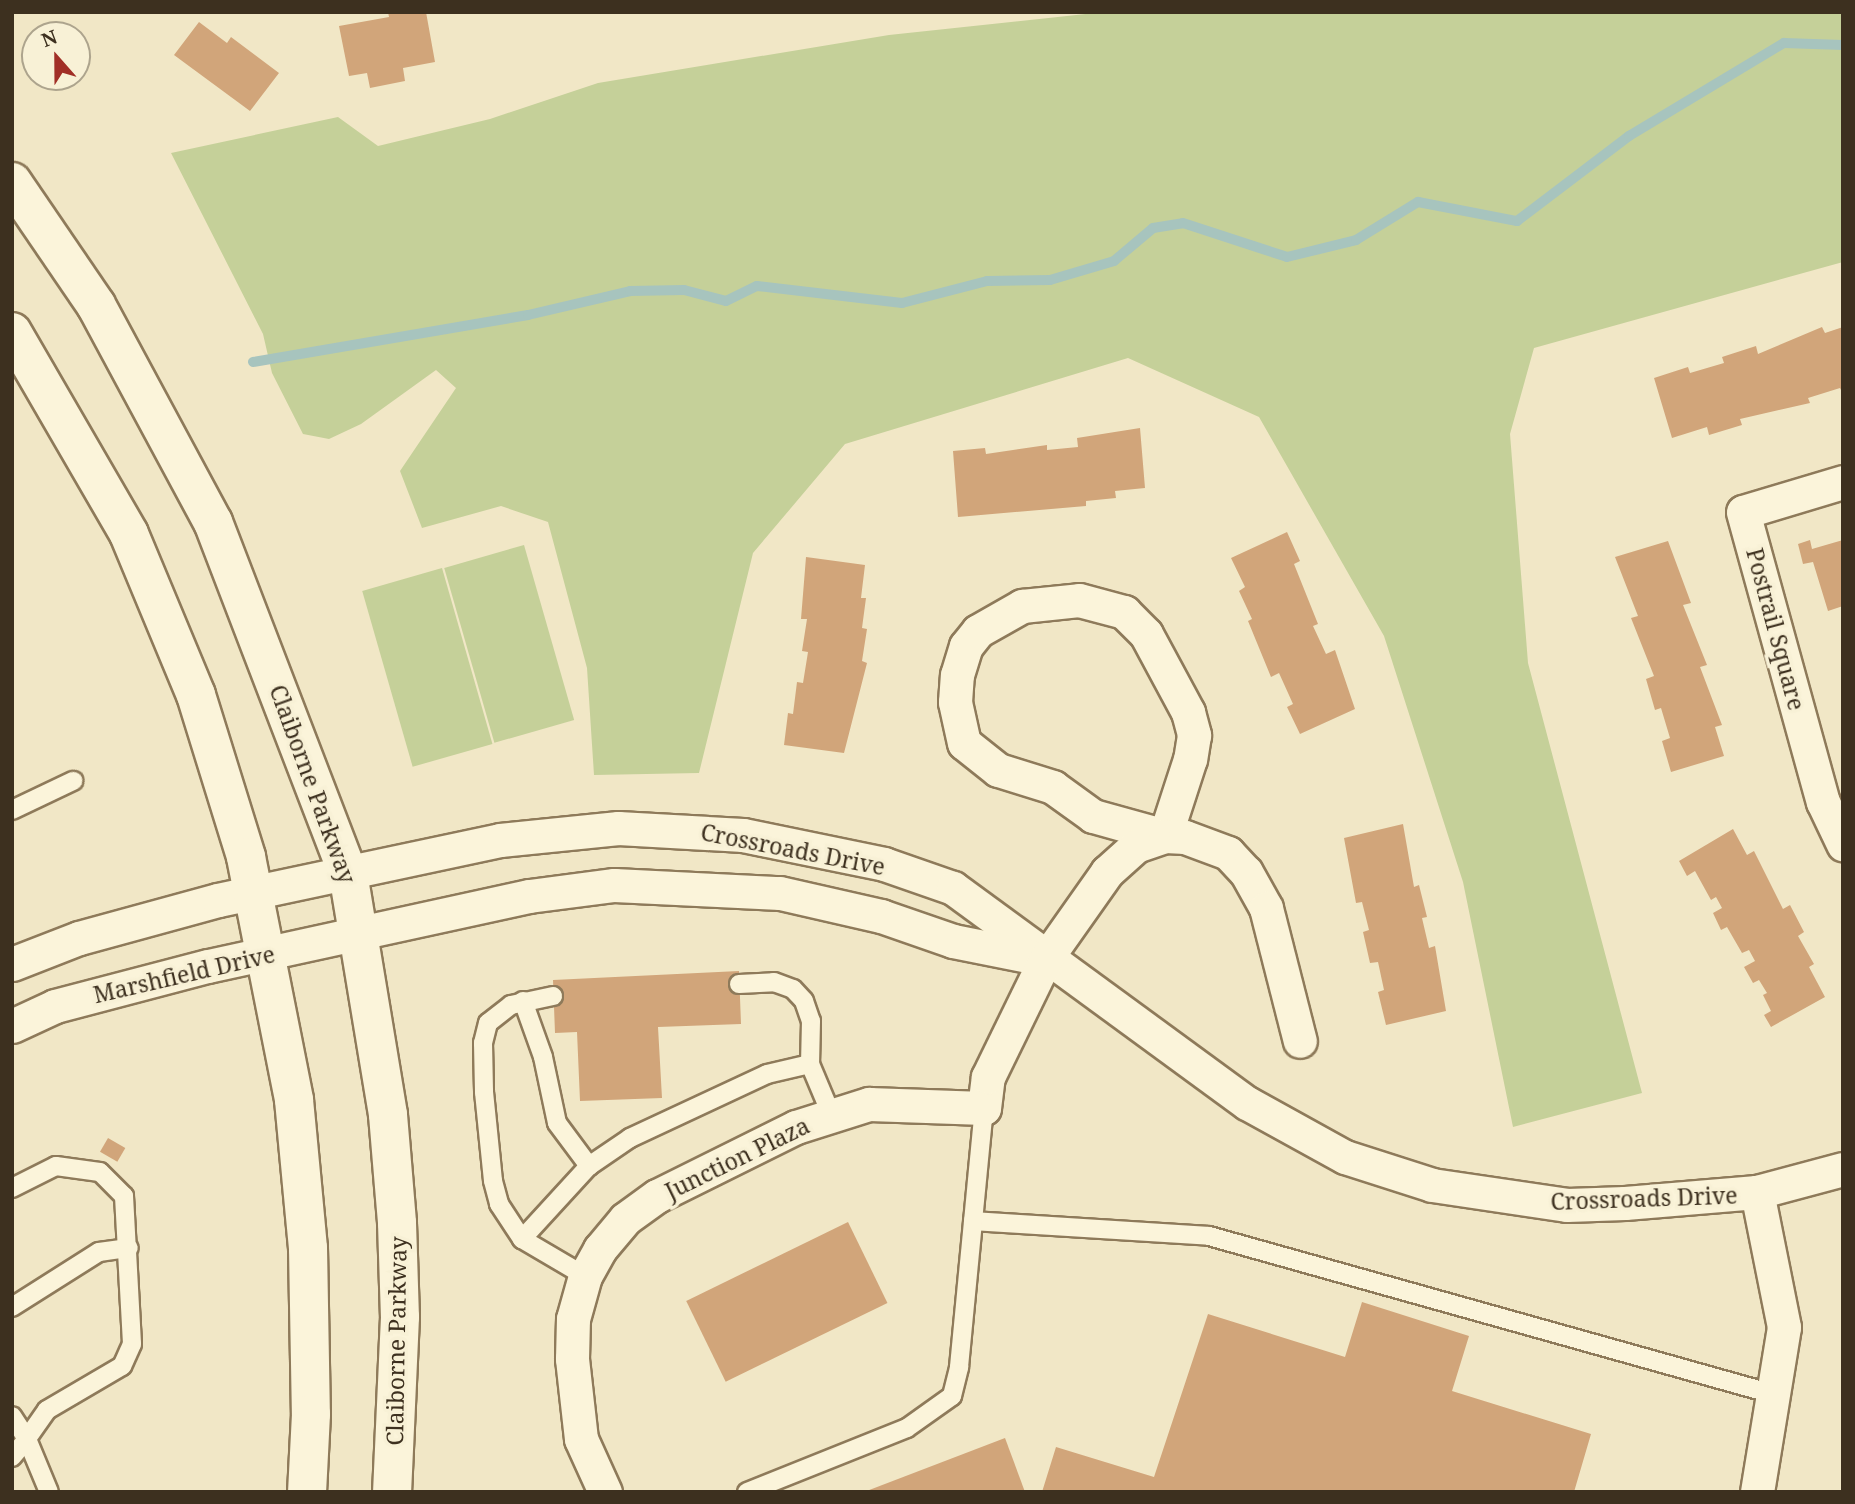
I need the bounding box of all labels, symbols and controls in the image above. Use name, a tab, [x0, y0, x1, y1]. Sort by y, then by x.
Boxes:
north arrow	[21, 21, 91, 91]
text: N	[38, 23, 61, 53]
street label: Postrail Square	[1741, 545, 1811, 713]
street label: Claiborne Parkway	[264, 681, 362, 887]
street label: Crossroads Drive	[699, 818, 887, 880]
street label: Marshfield Drive	[90, 940, 278, 1008]
street label: Junction Plaza	[660, 1111, 814, 1205]
street label: Crossroads Drive	[1550, 1181, 1738, 1215]
street label: Claiborne Parkway	[380, 1236, 412, 1446]

